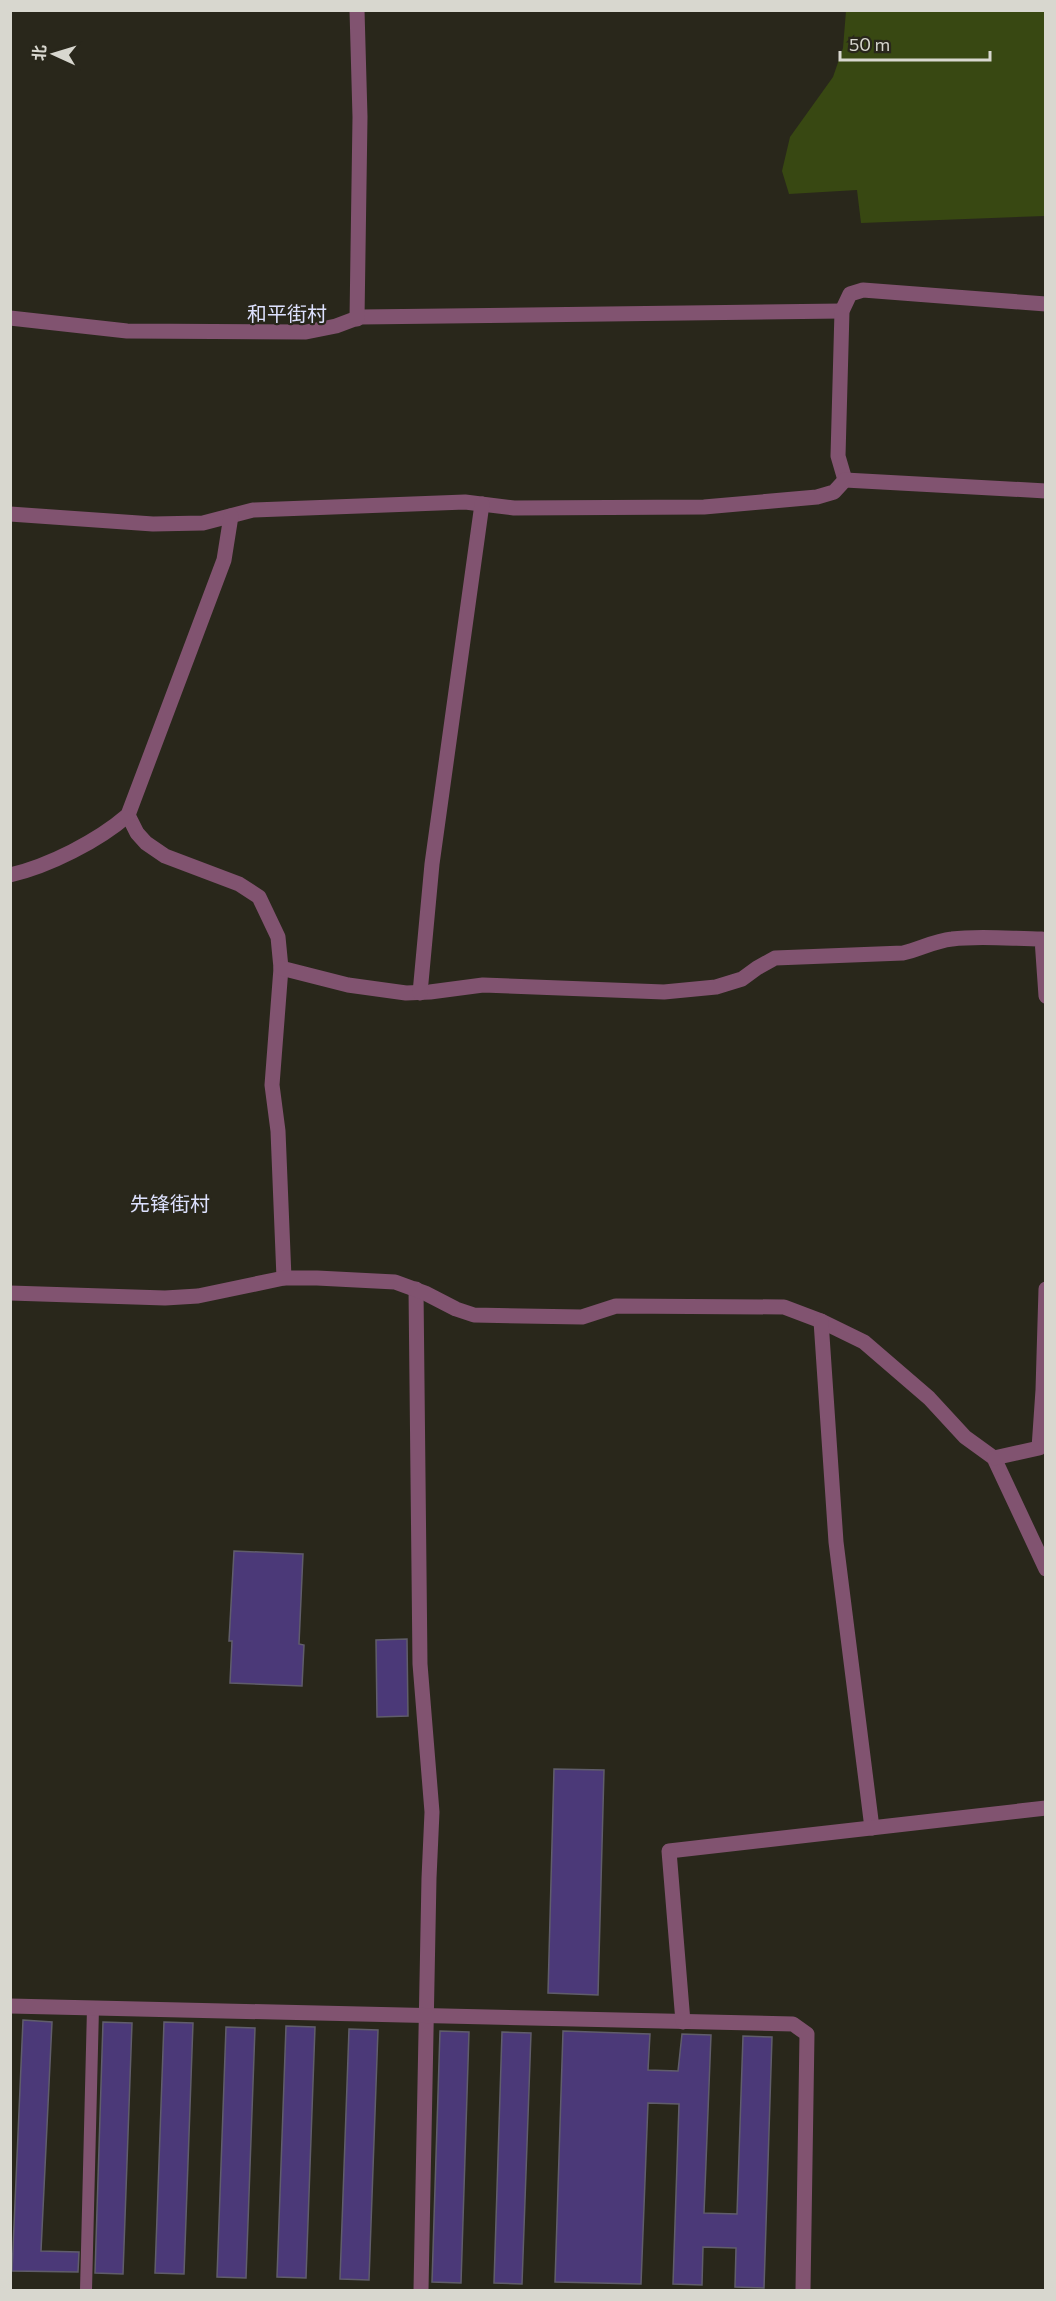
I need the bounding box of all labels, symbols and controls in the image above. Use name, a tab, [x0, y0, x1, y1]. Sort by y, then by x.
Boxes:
north arrow	[24, 24, 84, 84]
scale bar	[840, 24, 990, 62]
text: 50 m	[849, 33, 890, 55]
text: 北	[29, 44, 49, 62]
district label: 和平街村	[247, 301, 327, 325]
district label: 先锋街村	[130, 1191, 210, 1215]

